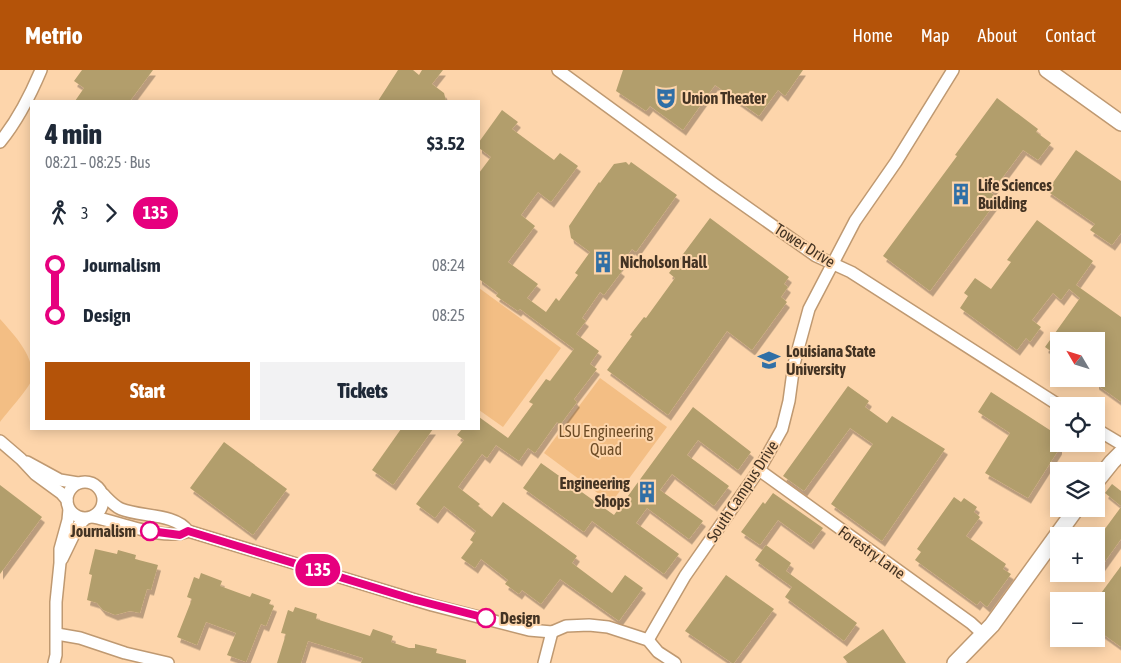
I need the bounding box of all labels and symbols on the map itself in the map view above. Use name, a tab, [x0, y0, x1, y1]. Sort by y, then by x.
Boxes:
theatre icon: Union Theater	[653, 85, 679, 111]
place label: Union Theater	[682, 89, 766, 107]
place label: Life Sciences Building	[978, 176, 1052, 212]
building icon: Life Sciences Building	[948, 181, 974, 207]
street label: Tower Drive	[771, 219, 839, 271]
building icon: Nicholson Hall	[590, 249, 616, 275]
place label: Nicholson Hall	[620, 253, 708, 271]
north arrow	[1050, 332, 1105, 388]
place label: Louisiana State University	[786, 342, 876, 378]
school or university icon: Louisiana State University	[756, 347, 782, 373]
park label: LSU Engineering Quad	[559, 422, 654, 458]
street label: South Campus Drive	[703, 437, 782, 545]
place label: Engineering Shops	[560, 474, 630, 510]
building icon: Engineering Shops	[634, 479, 660, 505]
marker: Journalism	[140, 521, 160, 541]
place label: Journalism	[70, 522, 136, 540]
street label: Forestry Lane	[835, 522, 909, 583]
line badge: 135	[289, 554, 347, 586]
marker: Design	[476, 608, 496, 628]
place label: Design	[500, 609, 540, 627]

